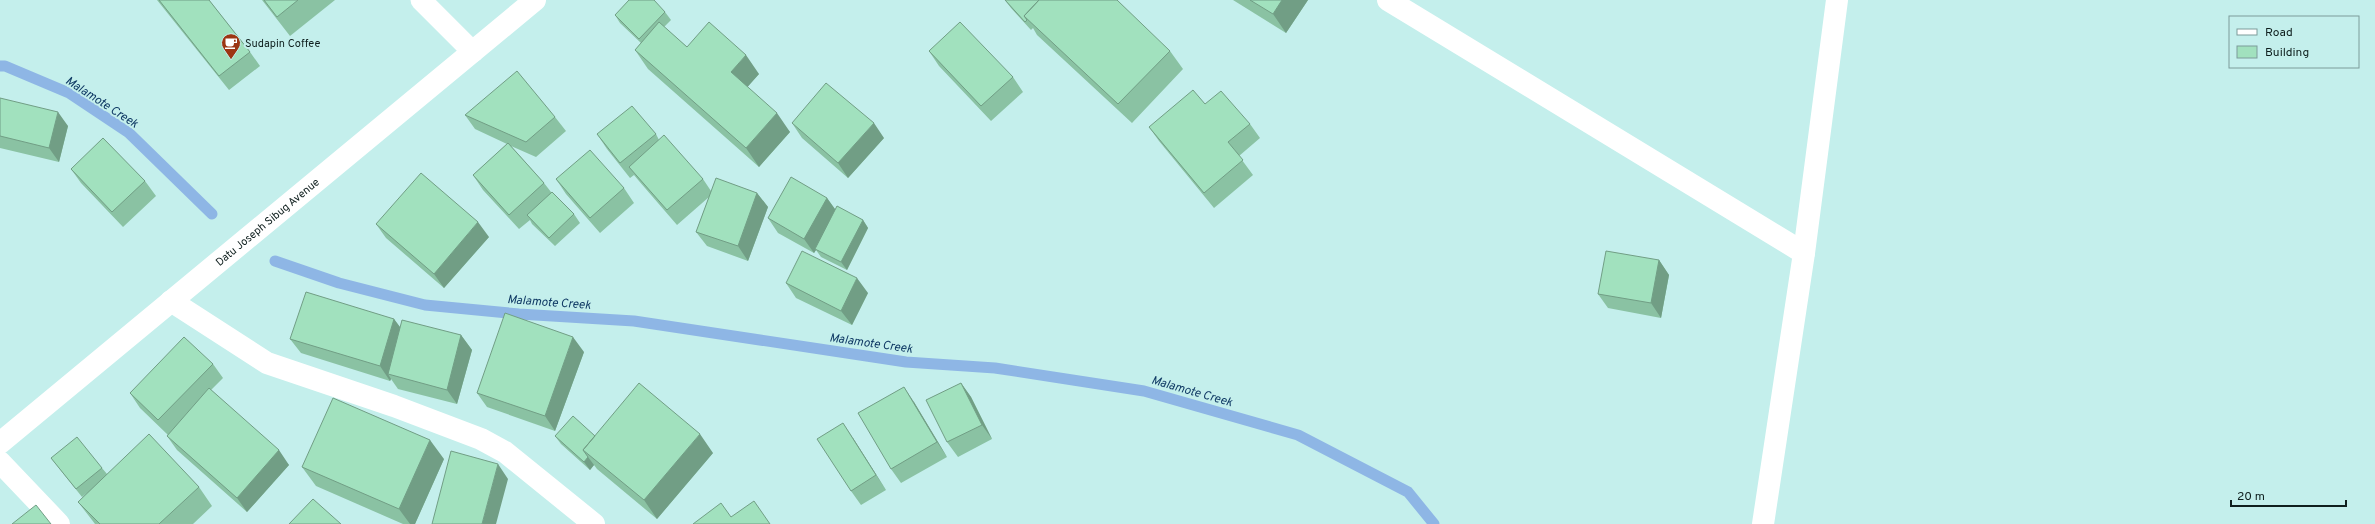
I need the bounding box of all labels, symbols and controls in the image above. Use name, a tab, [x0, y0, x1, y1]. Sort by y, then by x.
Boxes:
legend	[2229, 16, 2359, 68]
text: Road	[2265, 25, 2293, 41]
cafe icon: Sudapin Coffee	[220, 32, 242, 60]
place label: Sudapin Coffee	[245, 37, 320, 51]
text: Building	[2265, 45, 2309, 61]
water label: Malamote Creek	[62, 73, 142, 133]
street label: Datu Joseph Sibug Avenue	[213, 175, 323, 270]
water label: Malamote Creek	[507, 292, 592, 314]
water label: Malamote Creek	[828, 330, 914, 358]
water label: Malamote Creek	[1149, 373, 1235, 411]
scale bar	[2231, 482, 2346, 508]
text: 20 m	[2237, 489, 2265, 505]

